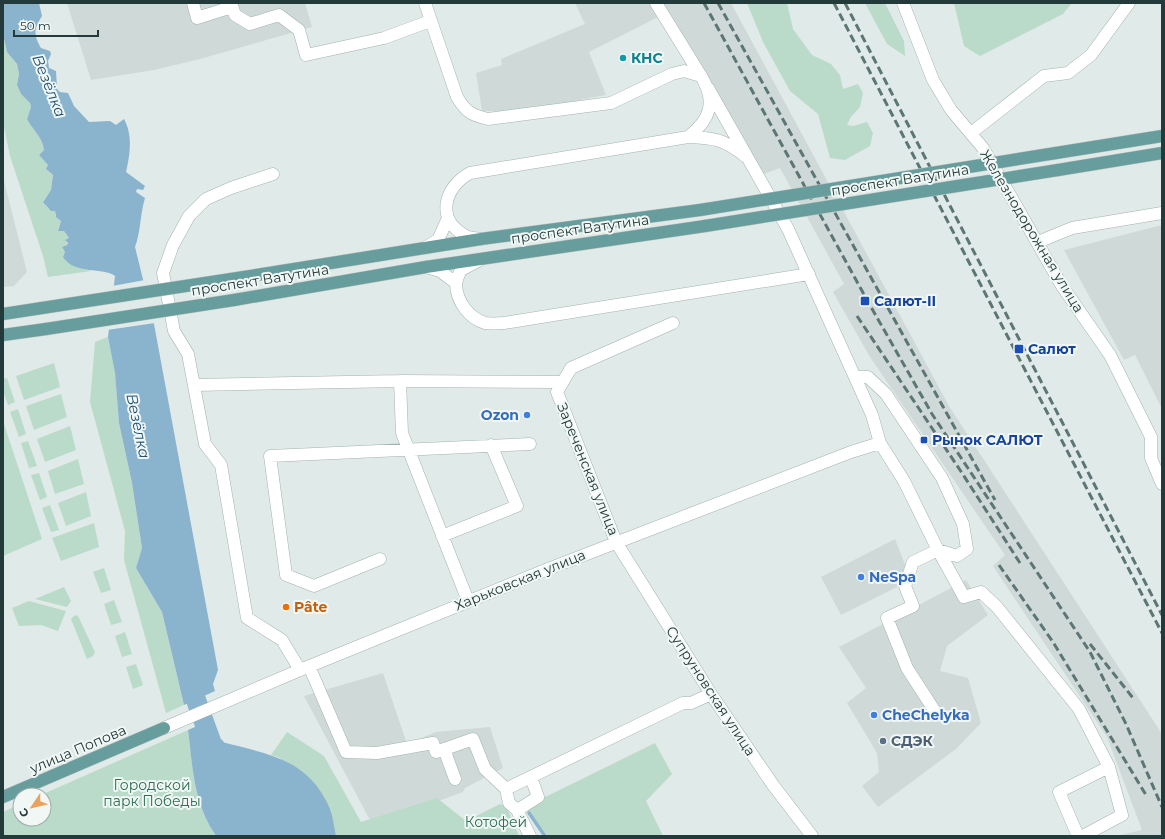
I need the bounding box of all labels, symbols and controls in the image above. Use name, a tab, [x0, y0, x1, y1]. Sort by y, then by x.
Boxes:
scale bar	[14, 12, 98, 38]
text: 50 m	[20, 18, 51, 33]
place label: КНС	[631, 49, 663, 67]
water label: Везёлка	[28, 52, 71, 120]
marker: КНС	[618, 53, 628, 63]
street label: Железнодорожная улица	[976, 146, 1088, 316]
street label: проспект Ватутина	[830, 160, 970, 200]
street label: проспект Ватутина	[510, 210, 650, 248]
street label: проспект Ватутина	[190, 260, 330, 300]
place label: Салют-II	[874, 292, 936, 310]
marker: Салют-II	[859, 295, 871, 307]
place label: Салют	[1028, 340, 1076, 358]
marker: Салют	[1013, 343, 1025, 355]
water label: Везёлка	[122, 392, 155, 460]
street label: Зареченская улица	[553, 400, 623, 538]
place label: Ozon	[481, 406, 519, 424]
marker: Ozon	[522, 410, 532, 420]
place label: Рынок САЛЮТ	[932, 431, 1043, 449]
marker: Рынок САЛЮТ	[919, 435, 929, 445]
street label: Харьковская улица	[452, 545, 588, 615]
place label: NeSpa	[869, 568, 916, 586]
marker: NeSpa	[856, 572, 866, 582]
place label: Pâte	[294, 598, 328, 616]
marker: Pâte	[281, 602, 291, 612]
street label: Супруновская улица	[662, 623, 760, 759]
place label: CheChelyka	[882, 706, 970, 724]
marker: CheChelyka	[869, 710, 879, 720]
street label: улица Попова	[26, 721, 129, 778]
place label: СДЭК	[891, 732, 934, 750]
marker: СДЭК	[878, 736, 888, 746]
park label: Городской парк Победы	[103, 776, 201, 810]
north arrow	[12, 787, 52, 827]
text: С	[16, 805, 32, 820]
park label: Котофей	[465, 813, 527, 831]

